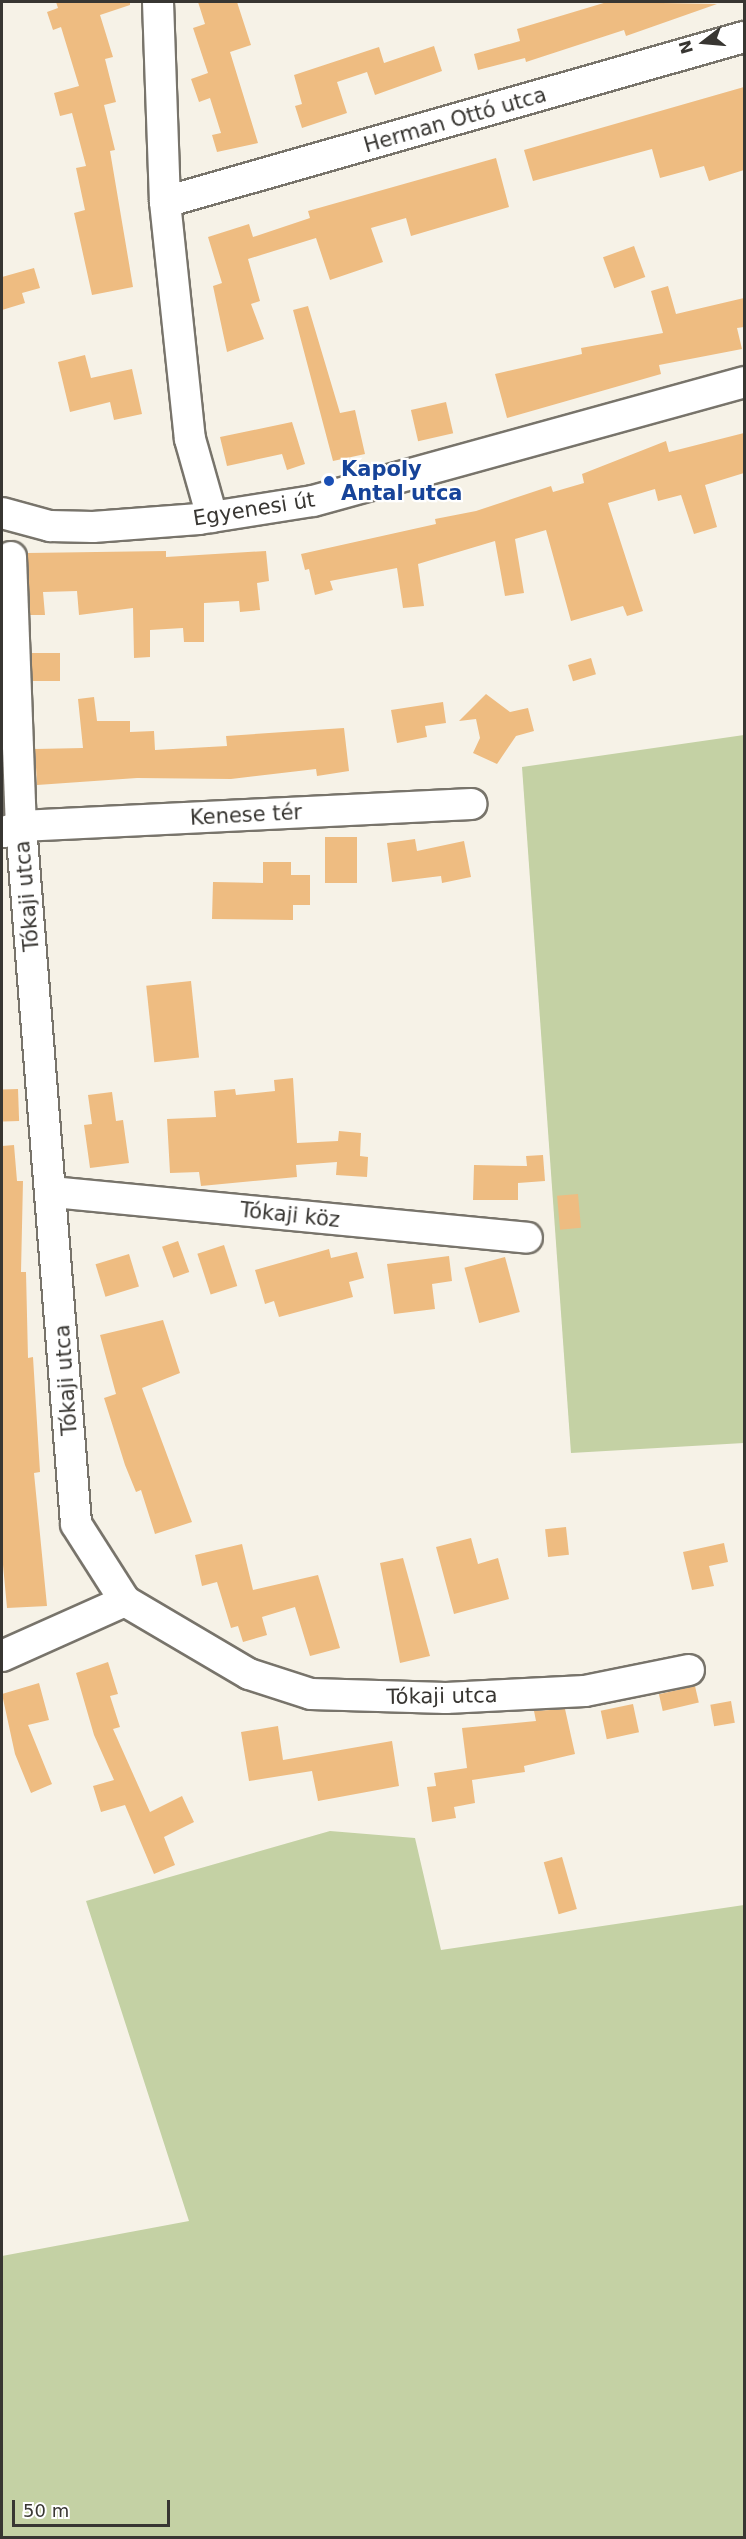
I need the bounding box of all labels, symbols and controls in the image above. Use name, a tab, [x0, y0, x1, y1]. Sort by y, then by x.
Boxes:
north arrow	[674, 12, 734, 72]
text: N	[675, 38, 697, 56]
street label: Herman Ottó utca	[361, 82, 549, 158]
place label: Kapoly Antal utca	[341, 456, 463, 506]
marker: Kapoly Antal utca	[322, 474, 336, 488]
street label: Egyenesi út	[191, 487, 317, 531]
street label: Kenese tér	[189, 799, 303, 831]
street label: Tókaji utca	[10, 840, 44, 952]
street label: Tókaji köz	[239, 1197, 341, 1233]
street label: Tókaji utca	[50, 1324, 82, 1436]
street label: Tókaji utca	[386, 1682, 498, 1710]
scale bar	[15, 2488, 172, 2526]
text: 50 m	[23, 2500, 69, 2521]

